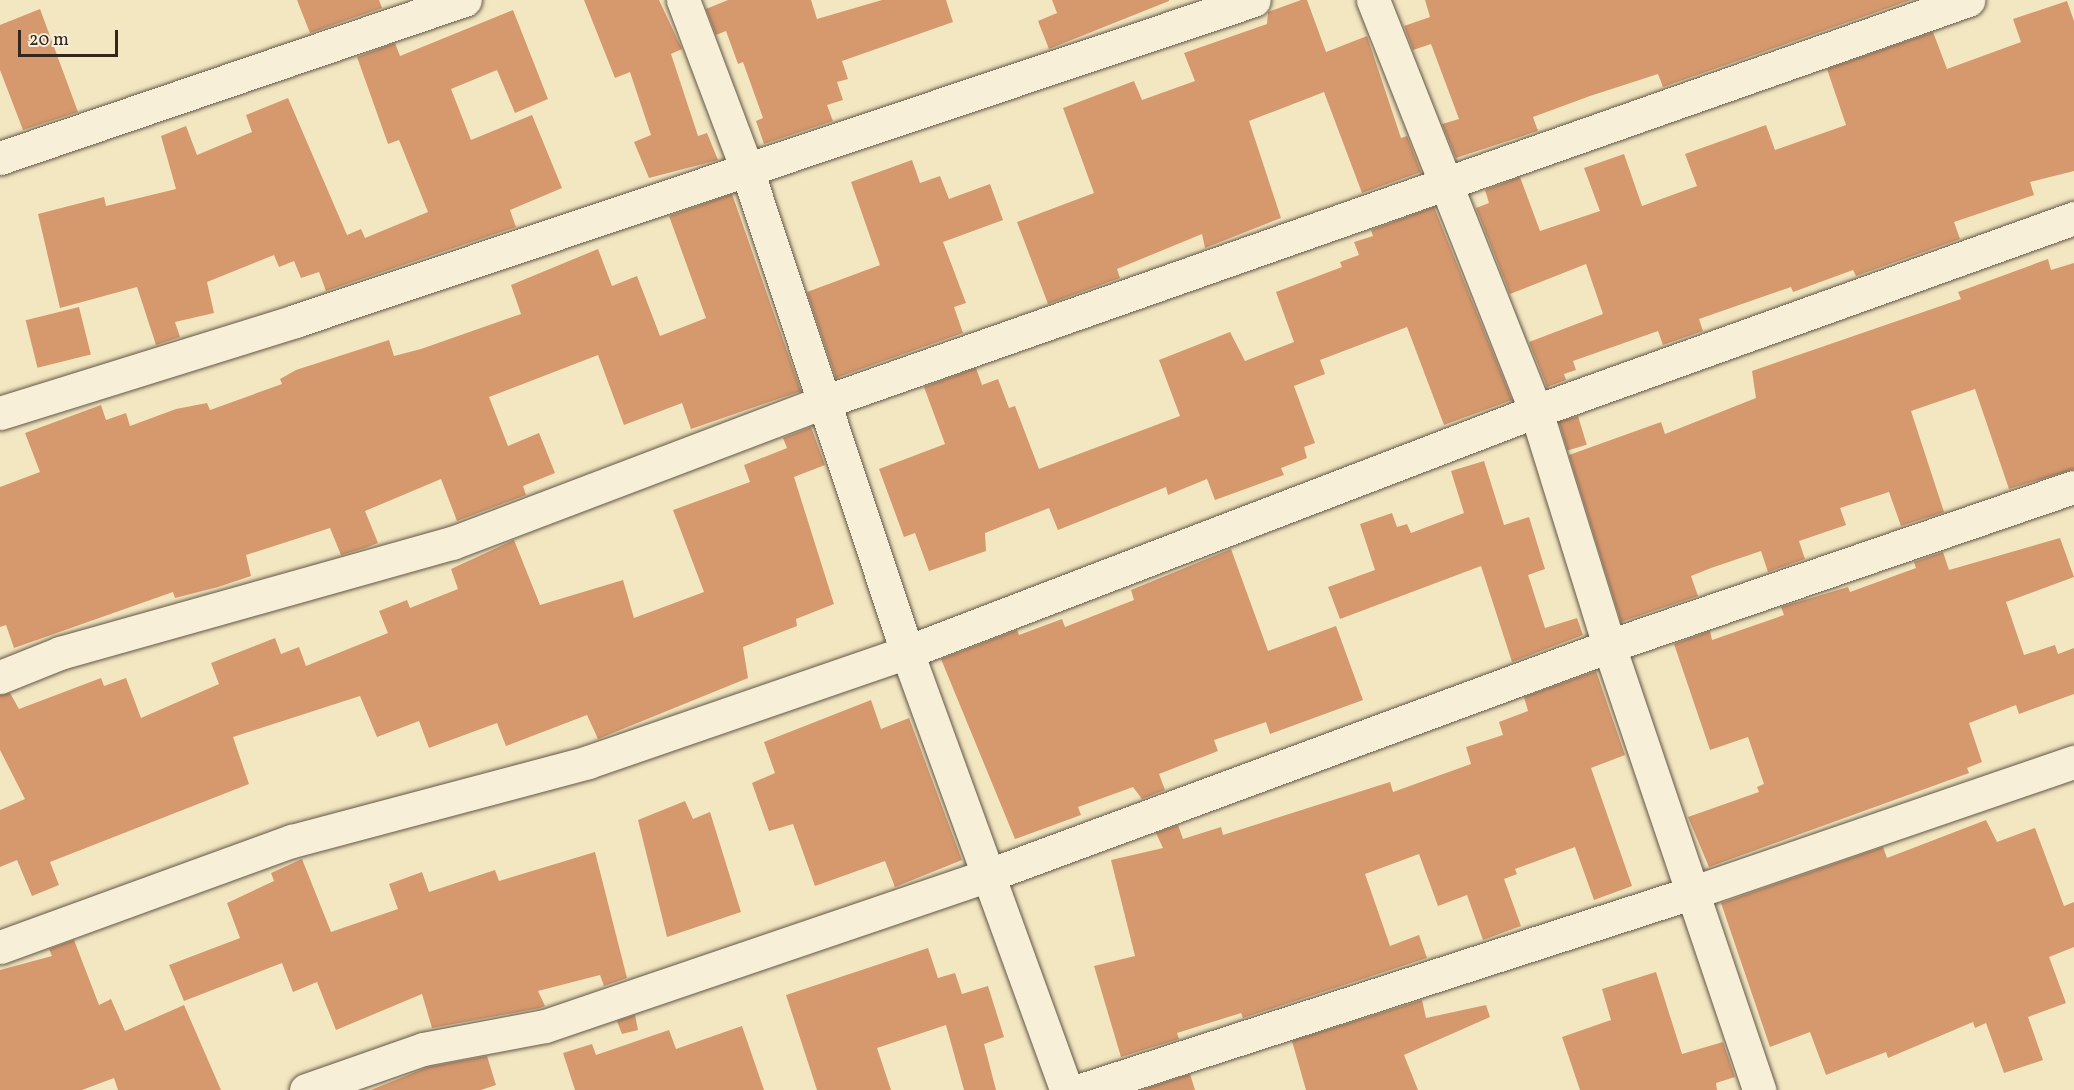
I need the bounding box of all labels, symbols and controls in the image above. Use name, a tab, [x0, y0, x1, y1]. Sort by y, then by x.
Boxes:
scale bar	[21, 18, 122, 56]
text: 20 m	[29, 28, 69, 53]

